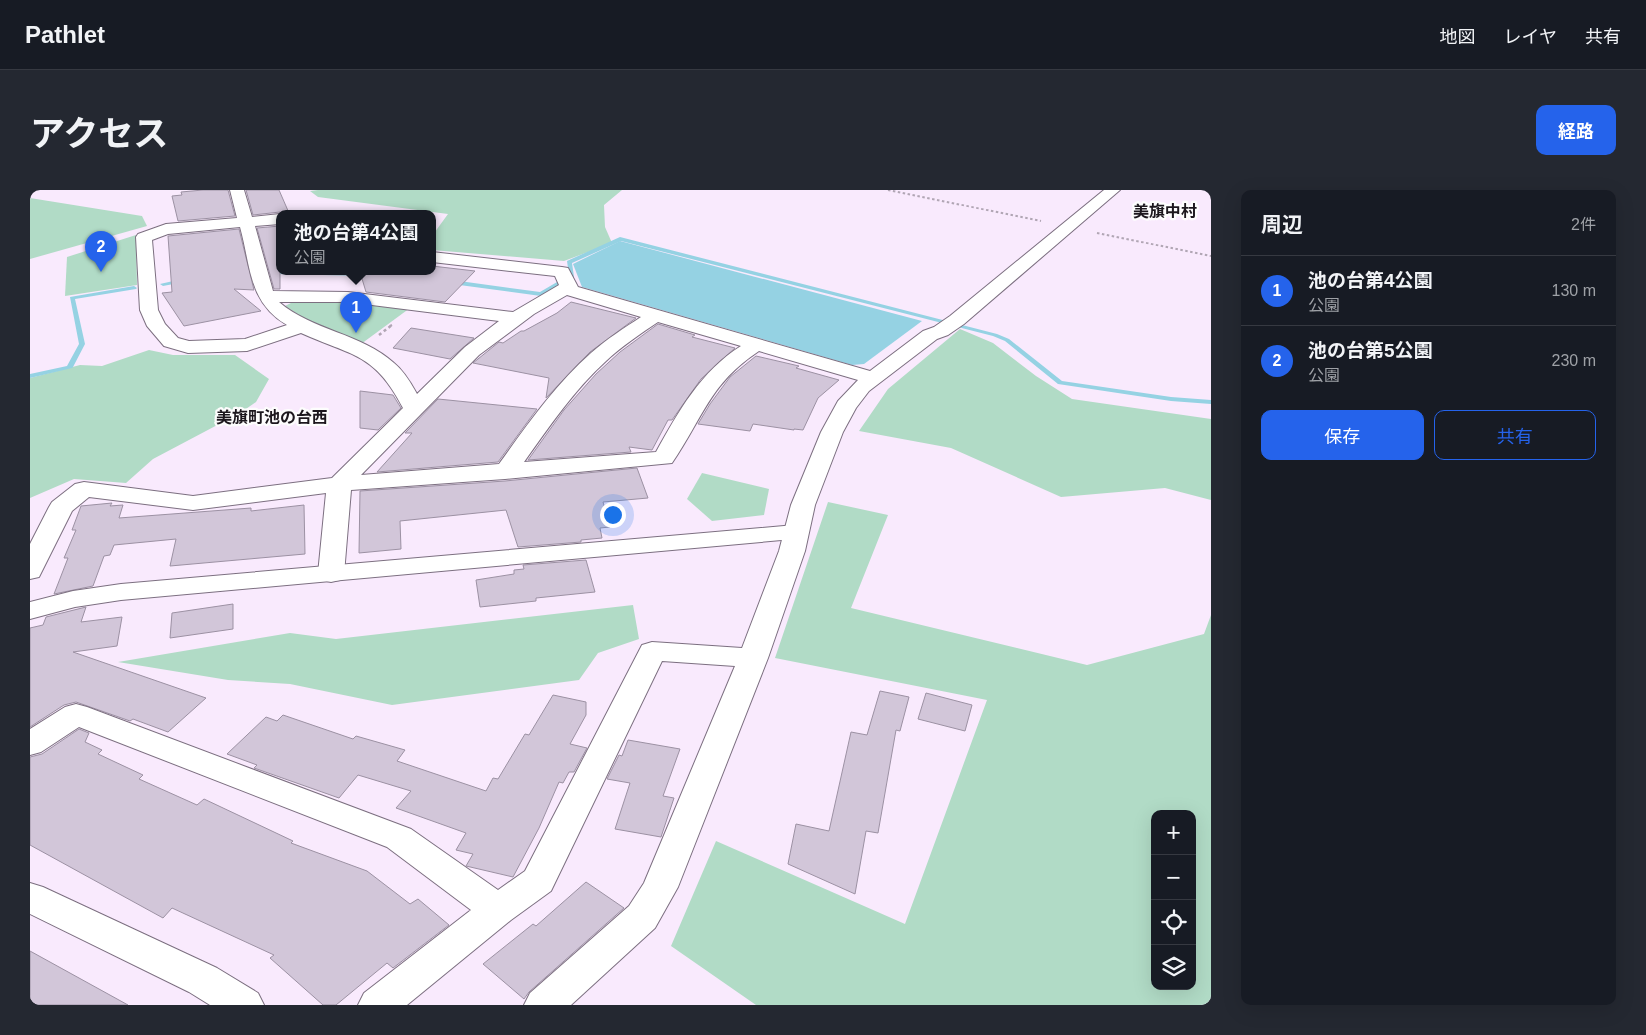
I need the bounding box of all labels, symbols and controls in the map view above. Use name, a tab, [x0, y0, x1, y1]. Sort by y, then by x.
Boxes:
text: Pathlet	[25, 21, 105, 48]
text: 地図	[1440, 27, 1476, 47]
text: レイヤ	[1504, 27, 1557, 47]
text: 共有	[1585, 27, 1621, 47]
button: 経路	[1536, 105, 1616, 155]
text: アクセス	[30, 114, 168, 153]
district label: 美旗中村	[1133, 202, 1197, 220]
popup	[276, 210, 436, 275]
text: 周辺	[1261, 213, 1303, 236]
text: 2件	[1571, 216, 1596, 233]
text: 池の台第4公園	[294, 222, 418, 243]
pin: 2	[85, 231, 117, 272]
text: 公園	[294, 249, 326, 266]
text: 池の台第4公園	[1308, 270, 1433, 291]
text: 1	[1273, 282, 1281, 299]
text: 130 m	[1552, 282, 1596, 299]
pin: 1	[340, 292, 372, 333]
text: 公園	[1308, 297, 1340, 314]
text: 池の台第5公園	[1308, 340, 1433, 361]
text: 2	[1273, 352, 1281, 369]
text: 230 m	[1552, 352, 1596, 369]
text: 公園	[1308, 367, 1340, 384]
district label: 美旗町池の台西	[216, 409, 328, 426]
button: 保存	[1261, 410, 1424, 460]
button: 共有	[1434, 410, 1596, 460]
your location	[600, 502, 626, 528]
map controls	[1151, 810, 1196, 990]
button: +	[1151, 810, 1196, 855]
button: −	[1151, 855, 1196, 900]
button: locate	[1151, 900, 1196, 945]
button: layers	[1151, 945, 1196, 990]

